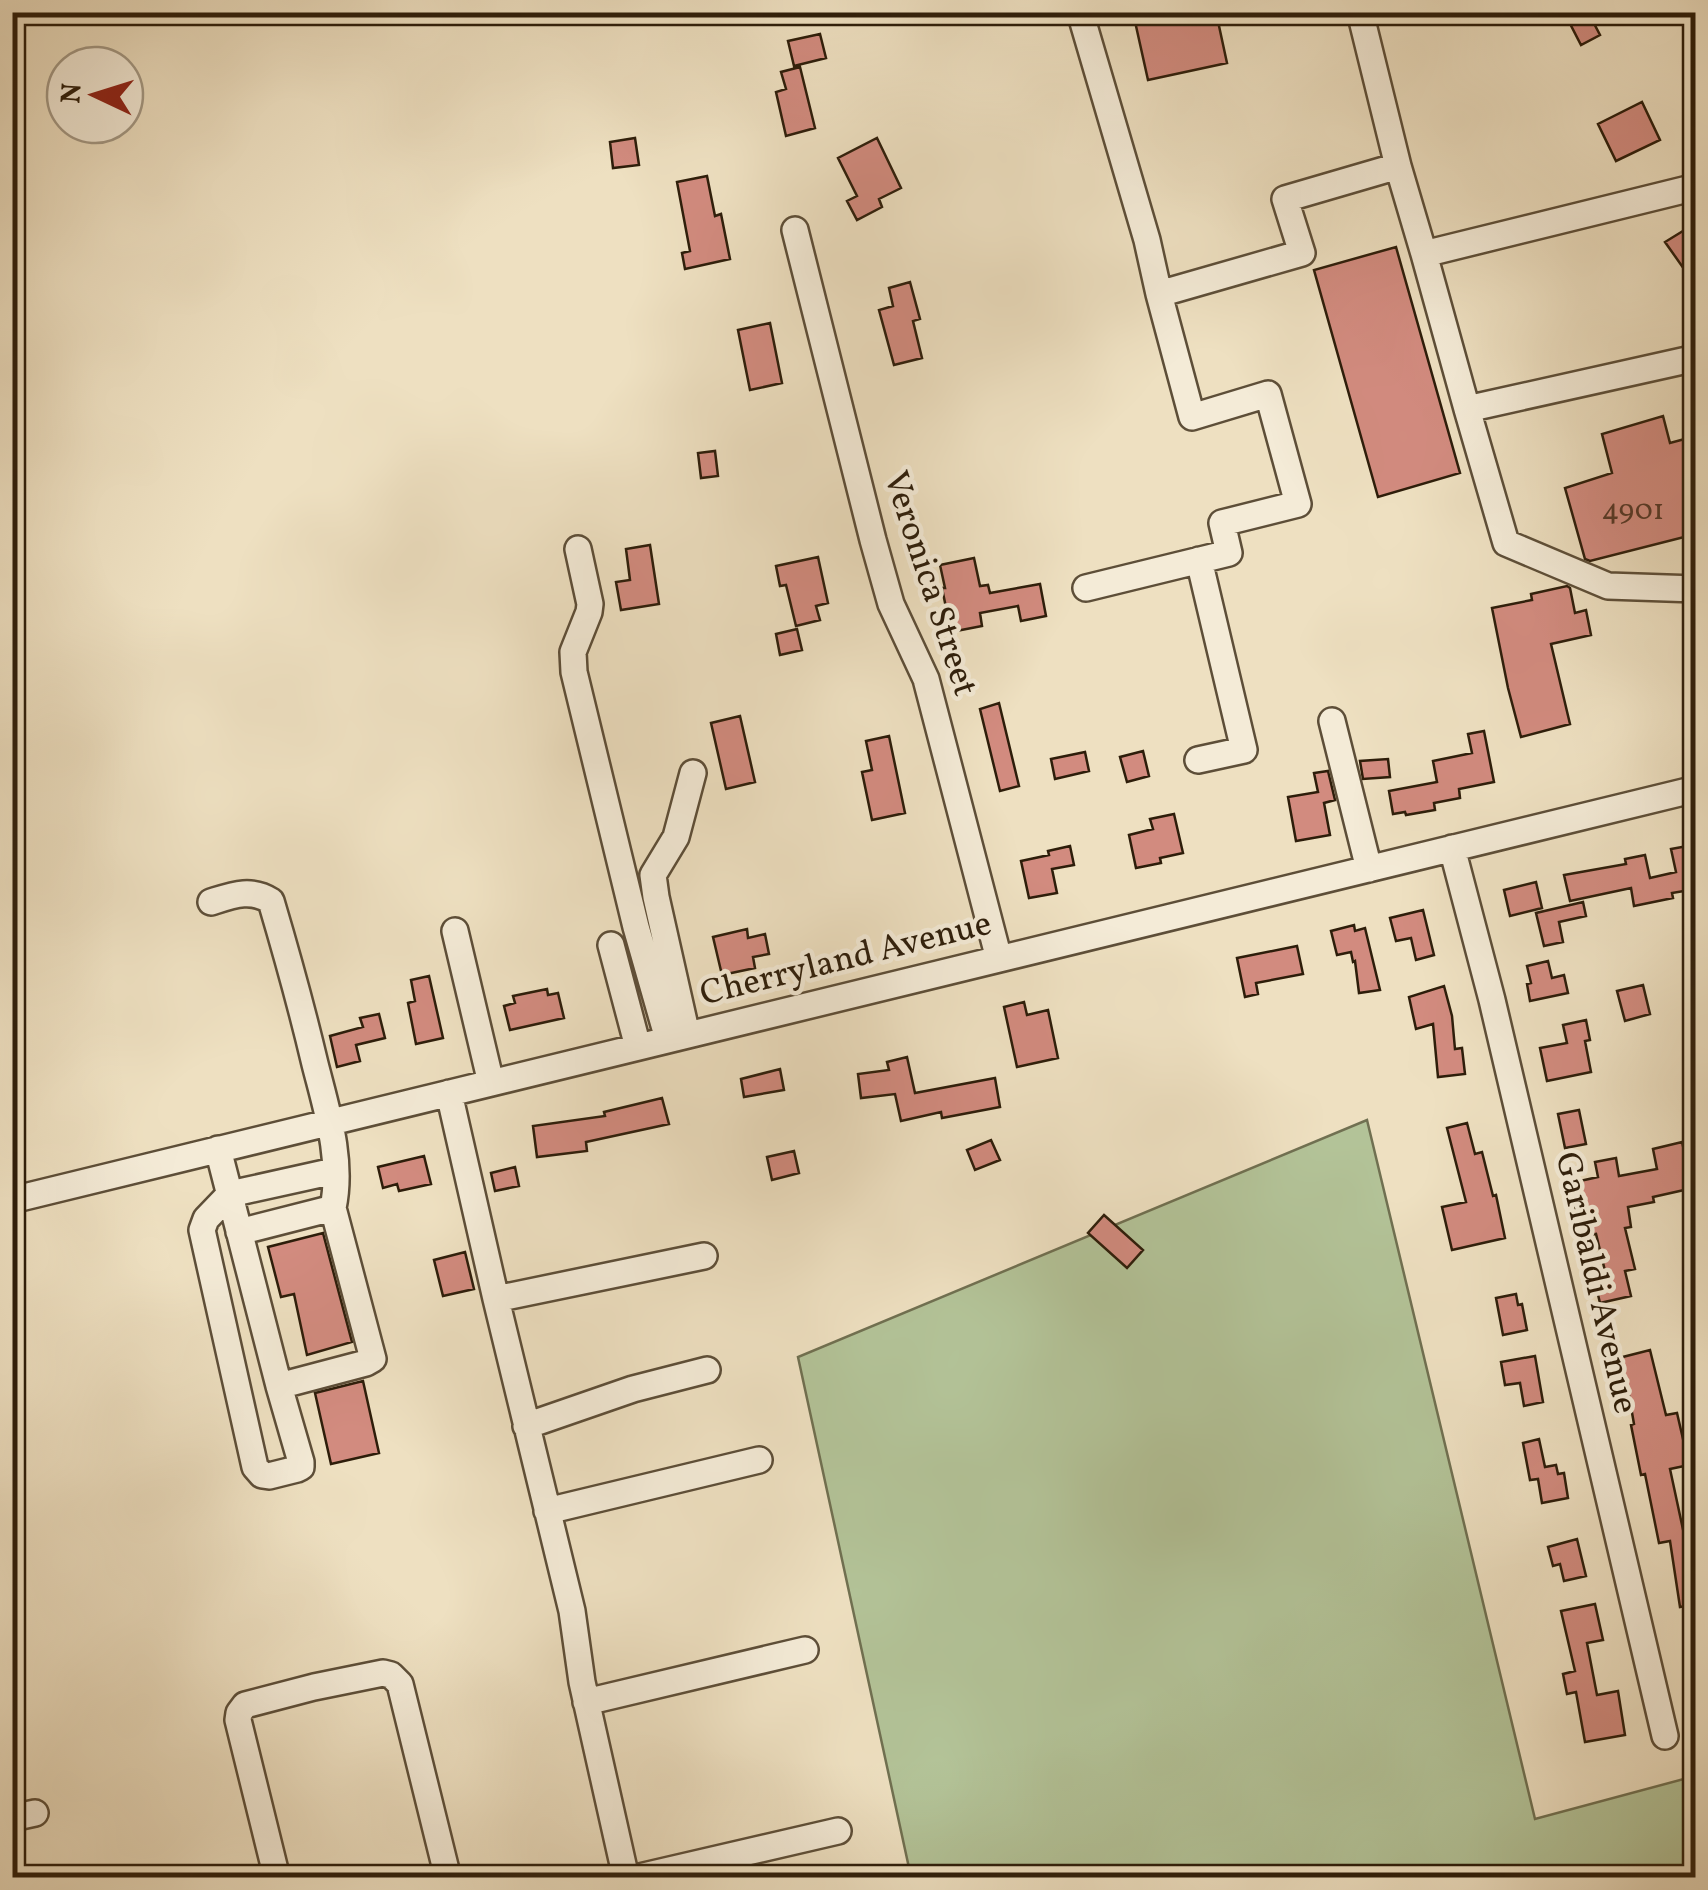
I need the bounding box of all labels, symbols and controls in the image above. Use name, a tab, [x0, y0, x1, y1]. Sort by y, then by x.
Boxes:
north arrow	[45, 45, 145, 145]
text: N	[52, 82, 93, 105]
street label: Veronica Street	[870, 465, 988, 703]
house number: 4901	[1602, 490, 1664, 532]
street label: Cherryland Avenue	[695, 901, 997, 1019]
street label: Garibaldi Avenue	[1542, 1148, 1648, 1418]

